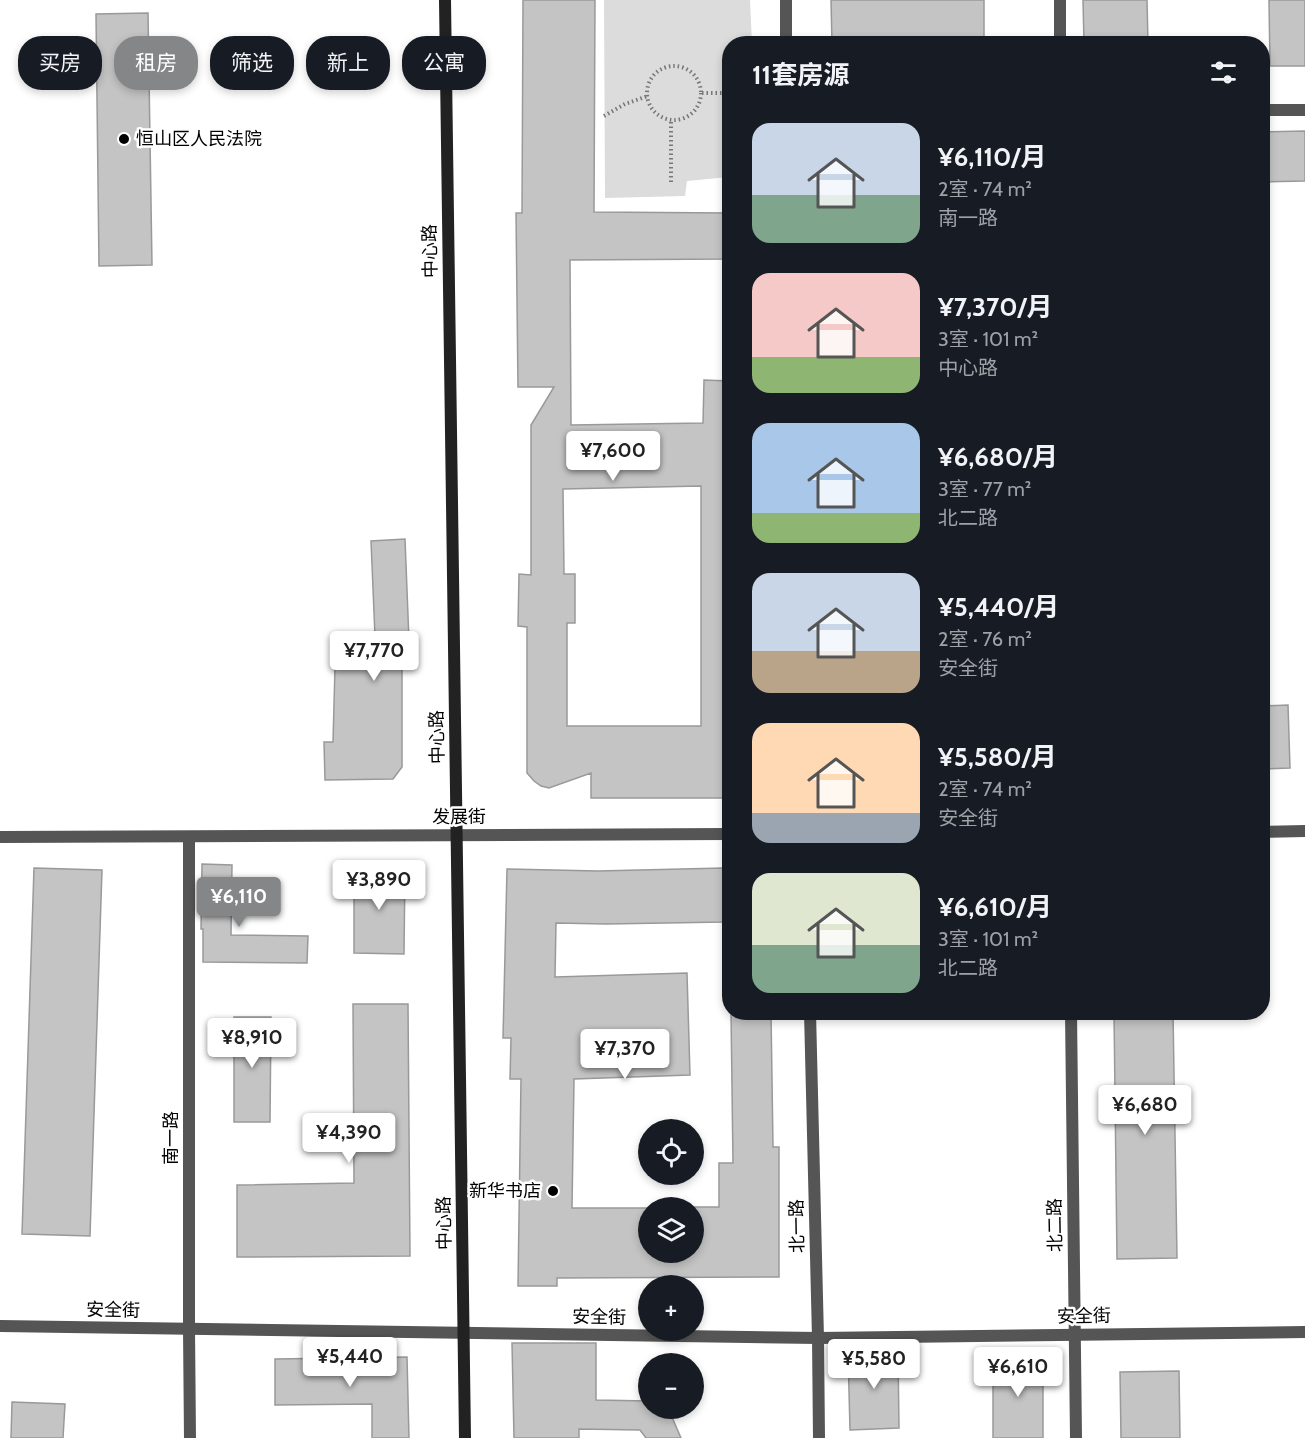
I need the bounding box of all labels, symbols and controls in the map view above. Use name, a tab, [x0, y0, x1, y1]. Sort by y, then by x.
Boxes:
chip: 买房	[18, 36, 102, 90]
chip: 租房	[114, 36, 198, 90]
chip: 筛选	[210, 36, 294, 90]
chip: 新上	[306, 36, 390, 90]
chip: 公寓	[402, 36, 486, 90]
icon: filters	[1207, 56, 1240, 89]
text: 11套房源	[752, 59, 849, 91]
place label: 恒山区人民法院	[136, 128, 262, 150]
marker: 恒山区人民法院	[117, 132, 131, 146]
text: ¥6,110/月	[938, 141, 1046, 173]
icon: home	[800, 147, 872, 219]
text: 2室 · 74 m²	[938, 177, 1032, 201]
text: 南一路	[938, 206, 998, 230]
street label: 中心路	[419, 224, 441, 278]
text: ¥7,370/月	[938, 291, 1052, 323]
icon: home	[800, 297, 872, 369]
text: 3室 · 101 m²	[938, 327, 1038, 351]
text: 中心路	[938, 356, 998, 380]
pin: ¥7,600	[564, 431, 662, 482]
text: ¥7,600	[580, 438, 646, 462]
text: ¥6,680/月	[938, 441, 1058, 473]
icon: home	[800, 447, 872, 519]
text: 3室 · 77 m²	[938, 477, 1031, 501]
text: 北二路	[938, 506, 998, 530]
text: ¥5,440/月	[938, 591, 1059, 623]
icon: home	[800, 597, 872, 669]
text: 2室 · 76 m²	[938, 627, 1032, 651]
pin: ¥7,770	[325, 631, 423, 682]
text: ¥7,770	[344, 638, 404, 662]
text: 安全街	[938, 656, 998, 680]
street label: 中心路	[426, 710, 448, 764]
text: ¥5,580/月	[938, 741, 1057, 773]
icon: home	[800, 747, 872, 819]
text: 2室 · 74 m²	[938, 777, 1032, 801]
street label: 发展街	[432, 806, 486, 828]
text: 安全街	[938, 806, 998, 830]
pin: ¥3,890	[330, 860, 428, 911]
text: ¥3,890	[347, 867, 411, 891]
pin: ¥6,110	[190, 877, 288, 928]
text: ¥6,110	[211, 884, 267, 908]
text: ¥6,610/月	[938, 891, 1052, 923]
icon: home	[800, 897, 872, 969]
text: 3室 · 101 m²	[938, 927, 1038, 951]
text: 北二路	[938, 956, 998, 980]
pin: ¥8,910	[203, 1018, 301, 1069]
text: ¥8,910	[221, 1025, 283, 1049]
pin: ¥7,370	[576, 1029, 674, 1080]
text: ¥7,370	[594, 1036, 656, 1060]
pin: ¥6,680	[1096, 1085, 1194, 1136]
text: ¥6,680	[1112, 1092, 1178, 1116]
street label: 南一路	[160, 1111, 182, 1165]
pin: ¥4,390	[300, 1113, 398, 1164]
map controls	[638, 1119, 704, 1419]
button: locate	[638, 1119, 704, 1185]
text: ¥4,390	[316, 1120, 382, 1144]
place label: 新华书店	[469, 1180, 541, 1202]
marker: 新华书店	[546, 1184, 560, 1198]
street label: 中心路	[433, 1196, 455, 1250]
button: layers	[638, 1197, 704, 1263]
street label: 北二路	[1044, 1198, 1066, 1252]
street label: 北一路	[786, 1199, 808, 1253]
button: +	[638, 1275, 704, 1341]
street label: 安全街	[86, 1299, 140, 1321]
street label: 安全街	[1057, 1305, 1111, 1327]
street label: 安全街	[572, 1306, 626, 1328]
pin: ¥5,440	[301, 1337, 399, 1388]
pin: ¥5,580	[825, 1339, 923, 1390]
text: ¥5,440	[317, 1344, 383, 1368]
text: ¥5,580	[842, 1346, 906, 1370]
pin: ¥6,610	[969, 1347, 1067, 1398]
button: −	[638, 1353, 704, 1419]
text: ¥6,610	[988, 1354, 1048, 1378]

